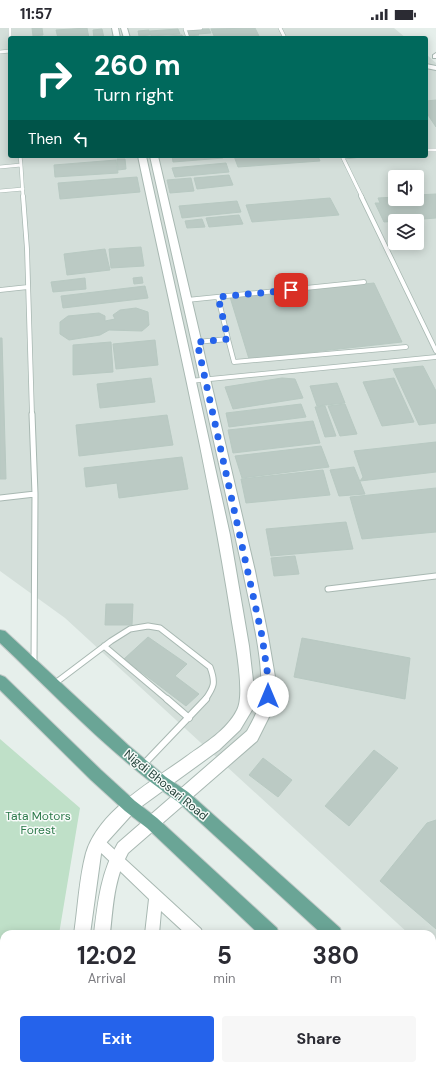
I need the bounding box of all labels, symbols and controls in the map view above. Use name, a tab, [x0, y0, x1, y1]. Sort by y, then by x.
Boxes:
text: 11:57	[20, 4, 52, 24]
text: 260 m	[94, 47, 181, 84]
icon: right	[28, 52, 80, 104]
text: Turn right	[94, 83, 174, 107]
icon: left	[70, 128, 92, 150]
text: Then	[28, 129, 62, 149]
map controls	[388, 170, 424, 250]
button: sound	[388, 170, 424, 206]
button: layers	[388, 214, 424, 250]
pin	[274, 273, 308, 307]
icon: arrive	[280, 279, 302, 301]
position arrow	[247, 675, 289, 717]
street label: Nigdi Bhosari Road	[121, 746, 211, 824]
park label: Tata Motors Forest	[5, 808, 71, 838]
text: 12:02	[77, 940, 136, 971]
text: 5	[217, 940, 232, 971]
text: 380	[312, 940, 359, 971]
text: Arrival	[88, 970, 126, 987]
text: min	[213, 970, 235, 987]
text: m	[330, 970, 342, 987]
button: Exit	[20, 1016, 214, 1062]
button: Share	[222, 1016, 416, 1062]

